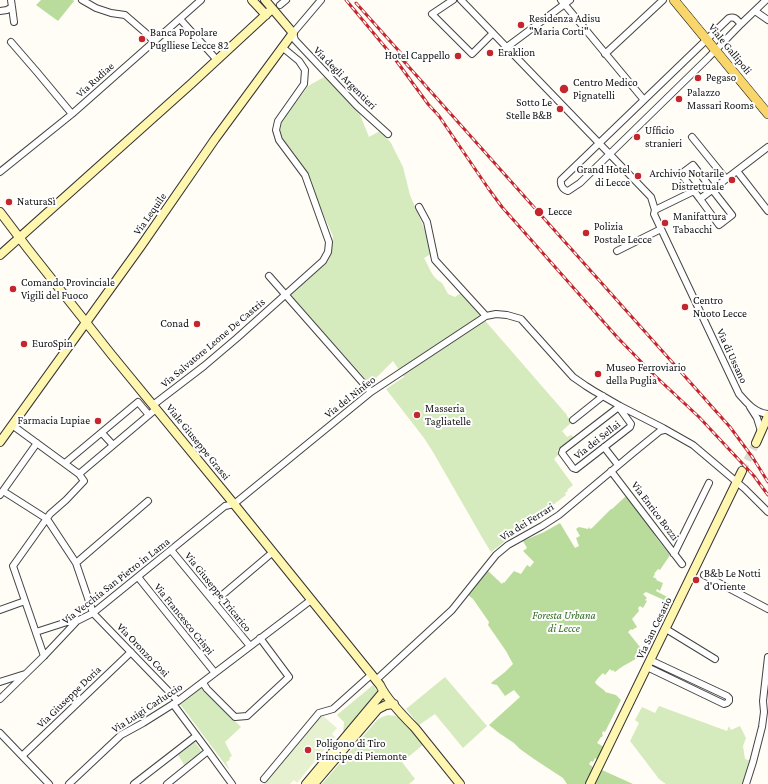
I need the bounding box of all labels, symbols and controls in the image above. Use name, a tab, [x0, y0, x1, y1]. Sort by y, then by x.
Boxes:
place label: Residenza Adisu "Maria Corti"	[529, 12, 600, 38]
marker: Residenza Adisu "Maria Corti"	[516, 20, 526, 30]
street label: Viale Gallipoli	[705, 21, 755, 77]
place label: Banca Popolare Puglliese Lecce 82	[150, 26, 229, 52]
marker: Banca Popolare Puglliese Lecce 82	[137, 34, 147, 44]
street label: Via degli Argentieri	[311, 44, 379, 112]
place label: Eraklion	[498, 46, 535, 60]
marker: Eraklion	[485, 48, 495, 58]
place label: Hotel Cappello	[385, 49, 450, 63]
marker: Hotel Cappello	[453, 51, 463, 61]
street label: Via Rudiae	[73, 60, 117, 100]
place label: Pegaso	[706, 71, 736, 85]
marker: Pegaso	[693, 73, 703, 83]
place label: Centro Medico Pignatelli	[573, 76, 638, 102]
marker: Centro Medico Pignatelli	[558, 83, 570, 95]
place label: Palazzo Massari Rooms	[687, 86, 754, 112]
marker: Palazzo Massari Rooms	[674, 94, 684, 104]
place label: Sotto Le Stelle B&B	[506, 96, 552, 122]
marker: Sotto Le Stelle B&B	[555, 104, 565, 114]
place label: Ufficio stranieri	[645, 124, 682, 150]
marker: Ufficio stranieri	[632, 132, 642, 142]
place label: Grand Hotel di Lecce	[577, 163, 630, 189]
place label: Archivio Notarile Distrettuale	[649, 167, 724, 193]
marker: Grand Hotel di Lecce	[633, 171, 643, 181]
marker: Archivio Notarile Distrettuale	[727, 175, 737, 185]
street label: Via Lequile	[131, 190, 169, 238]
place label: NaturaSì	[17, 195, 56, 209]
marker: NaturaSì	[4, 197, 14, 207]
place label: Lecce	[548, 205, 572, 219]
marker: Lecce	[533, 206, 545, 218]
place label: Manifattura Tabacchi	[673, 210, 726, 236]
marker: Manifattura Tabacchi	[660, 218, 670, 228]
place label: Polizia Postale Lecce	[594, 220, 652, 246]
marker: Polizia Postale Lecce	[581, 228, 591, 238]
place label: Comando Provinciale Vigili del Fuoco	[21, 276, 115, 302]
marker: Comando Provinciale Vigili del Fuoco	[8, 284, 18, 294]
place label: Centro Nuoto Lecce	[693, 294, 747, 320]
street label: Via Salvatore Leone De Castris	[158, 295, 268, 391]
marker: Centro Nuoto Lecce	[680, 302, 690, 312]
place label: Conad	[160, 317, 189, 331]
marker: Conad	[192, 319, 202, 329]
street label: Via di Ussano	[714, 327, 750, 385]
place label: EuroSpin	[32, 337, 73, 351]
marker: EuroSpin	[19, 339, 29, 349]
place label: Museo Ferroviario della Puglia	[606, 361, 686, 387]
marker: Museo Ferroviario della Puglia	[593, 369, 603, 379]
street label: Via del Ninfeo	[322, 373, 378, 421]
street label: Viale Giuseppe Grassi	[163, 401, 233, 483]
place label: Masseria Tagliatelle	[425, 402, 471, 428]
marker: Masseria Tagliatelle	[412, 410, 422, 420]
place label: Farmacia Lupiae	[17, 414, 90, 428]
marker: Farmacia Lupiae	[93, 416, 103, 426]
street label: Via dei Sellai	[571, 418, 623, 462]
street label: Via Enrico Bozzi	[629, 479, 681, 543]
street label: Via dei Ferrari	[498, 500, 556, 544]
street label: Via Vecchia San Pietro in Lama	[59, 535, 173, 627]
street label: Via Giuseppe Tricarico	[182, 550, 254, 634]
place label: B&b Le Notti d'Oriente	[704, 567, 761, 593]
marker: B&b Le Notti d'Oriente	[691, 575, 701, 585]
street label: Via Francesco Crispi	[151, 581, 217, 657]
street label: Via San Cesario	[633, 595, 675, 661]
park label: Foresta Urbana di Lecce	[532, 609, 596, 635]
street label: Via Oronzo Cosi	[114, 620, 172, 680]
street label: Via Giuseppe Doria	[34, 663, 104, 731]
street label: Via Luigi Carluccio	[109, 680, 185, 736]
place label: Poligono di Tiro Principe di Piemonte	[316, 737, 407, 763]
marker: Poligono di Tiro Principe di Piemonte	[303, 745, 313, 755]

